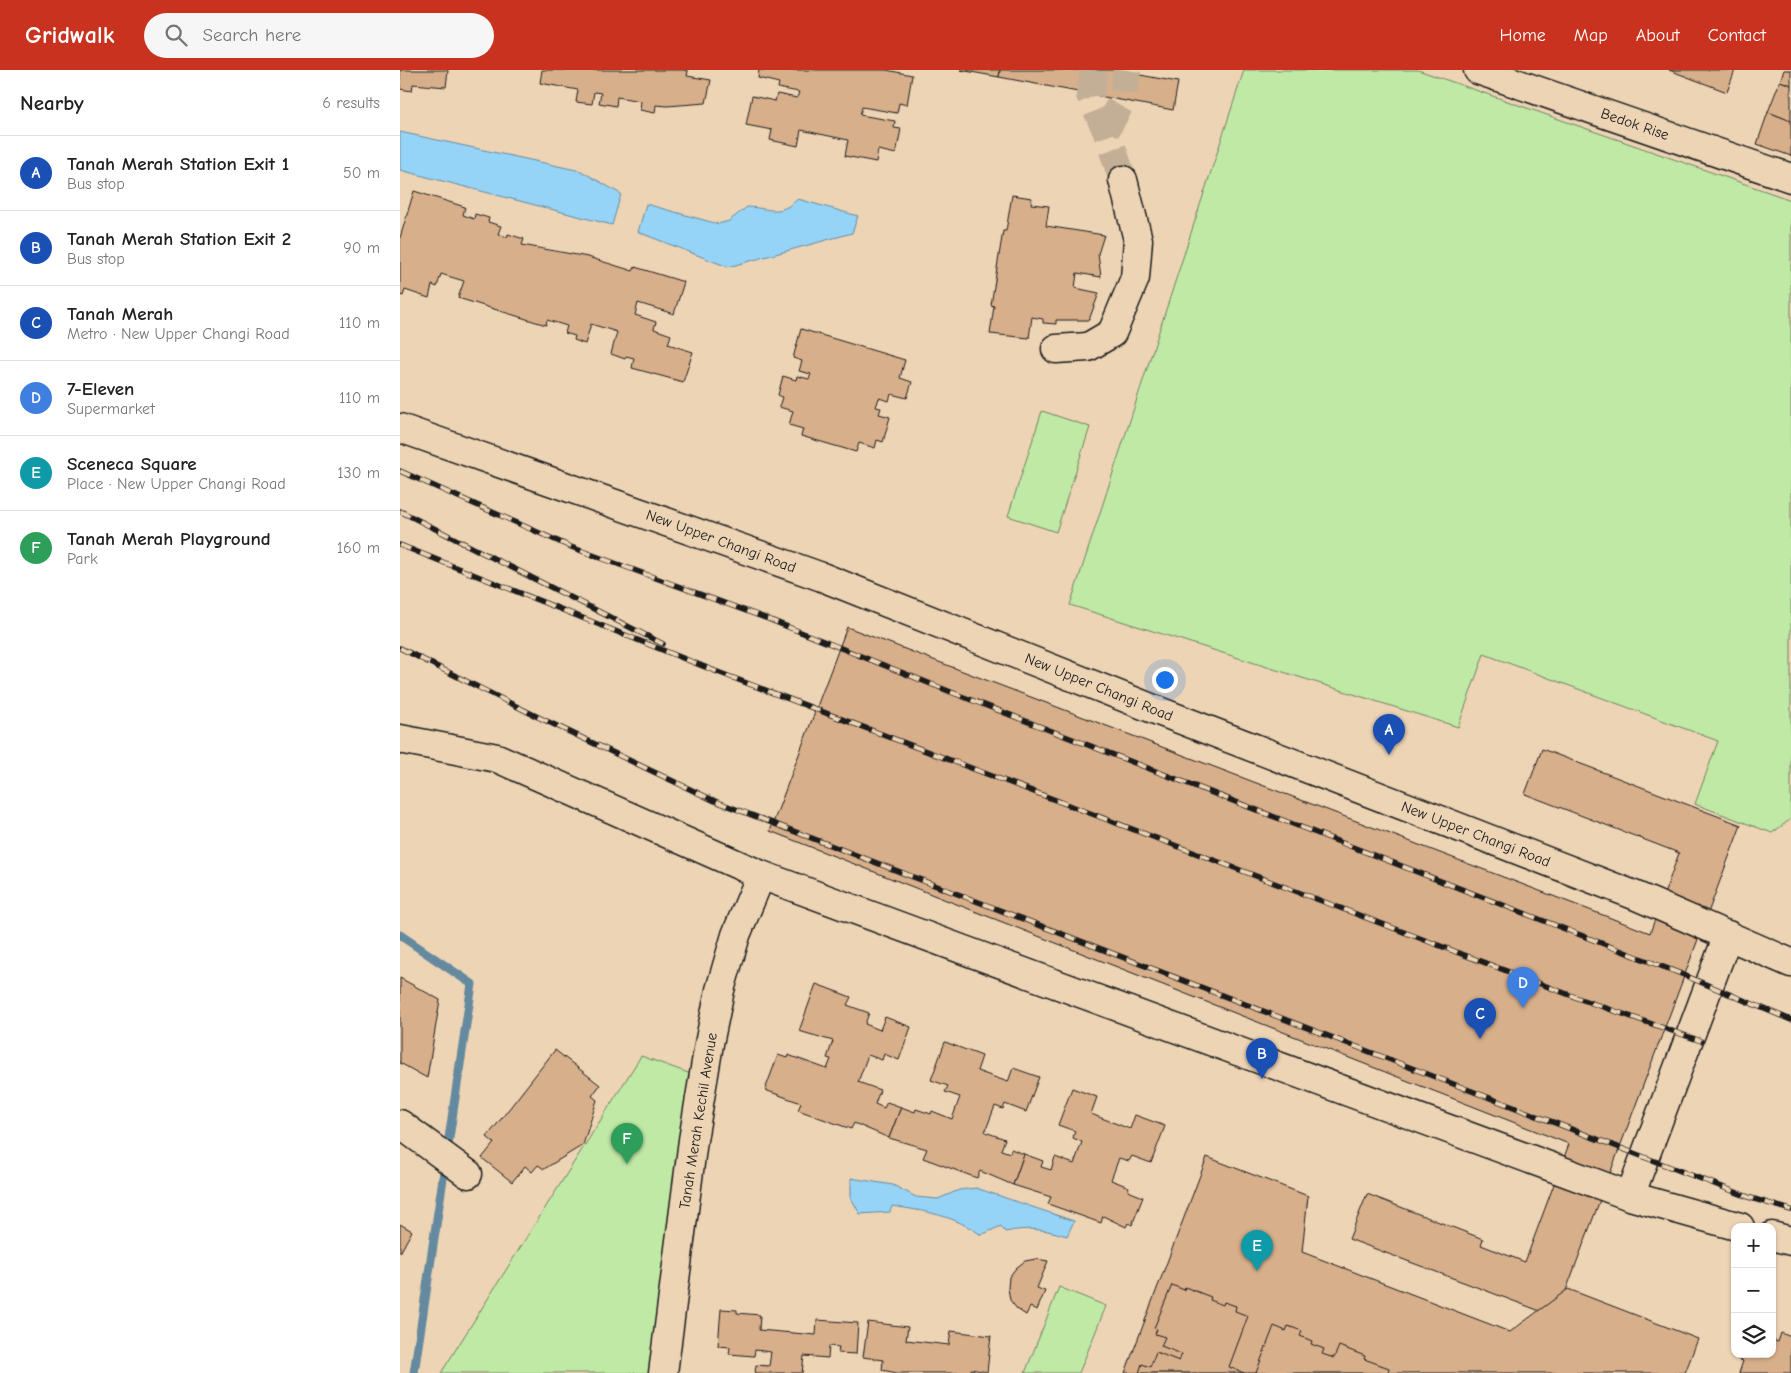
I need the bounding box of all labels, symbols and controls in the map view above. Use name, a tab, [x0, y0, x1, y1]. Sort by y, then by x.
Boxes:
search box	[144, 13, 494, 58]
text: Gridwalk	[25, 21, 114, 49]
icon: search	[162, 21, 190, 49]
text: Search here	[202, 24, 301, 46]
text: Home	[1499, 25, 1546, 46]
text: Map	[1574, 25, 1608, 46]
text: About	[1636, 25, 1680, 46]
text: Contact	[1708, 25, 1766, 46]
text: Nearby	[20, 91, 84, 115]
text: 6 results	[322, 94, 380, 112]
street label: Bedok Rise	[1598, 104, 1672, 144]
text: Tanah Merah Station Exit 1	[67, 153, 289, 175]
text: A	[32, 164, 40, 182]
text: 50 m	[343, 164, 380, 182]
text: Bus stop	[67, 175, 125, 193]
text: Tanah Merah Station Exit 2	[67, 228, 291, 250]
text: B	[31, 239, 41, 257]
text: 90 m	[343, 239, 380, 257]
text: Bus stop	[67, 250, 125, 268]
text: Tanah Merah	[67, 303, 173, 325]
text: C	[31, 314, 41, 332]
text: 110 m	[339, 314, 380, 332]
text: Metro · New Upper Changi Road	[67, 325, 290, 343]
text: 7-Eleven	[67, 378, 134, 400]
text: D	[31, 389, 41, 407]
text: 110 m	[339, 389, 380, 407]
text: Supermarket	[67, 400, 155, 418]
text: Sceneca Square	[67, 453, 197, 475]
text: E	[31, 464, 41, 482]
text: 130 m	[337, 464, 380, 482]
text: Place · New Upper Changi Road	[67, 475, 286, 493]
street label: New Upper Changi Road	[644, 505, 798, 577]
text: Tanah Merah Playground	[67, 528, 271, 550]
text: F	[31, 539, 41, 557]
text: 160 m	[337, 539, 380, 557]
text: Park	[67, 550, 98, 568]
street label: New Upper Changi Road	[1022, 649, 1176, 725]
your location	[1152, 667, 1178, 693]
pin: A	[1373, 714, 1405, 755]
street label: New Upper Changi Road	[1399, 797, 1553, 871]
pin: D	[1507, 967, 1539, 1008]
pin: C	[1464, 998, 1496, 1039]
street label: Tanah Merah Kechil Avenue	[675, 1031, 721, 1210]
pin: B	[1246, 1038, 1278, 1079]
pin: F	[611, 1123, 643, 1164]
map controls	[1731, 1223, 1776, 1358]
button: +	[1731, 1223, 1776, 1268]
pin: E	[1241, 1230, 1273, 1271]
button: −	[1731, 1268, 1776, 1313]
button: layers	[1731, 1313, 1776, 1358]

